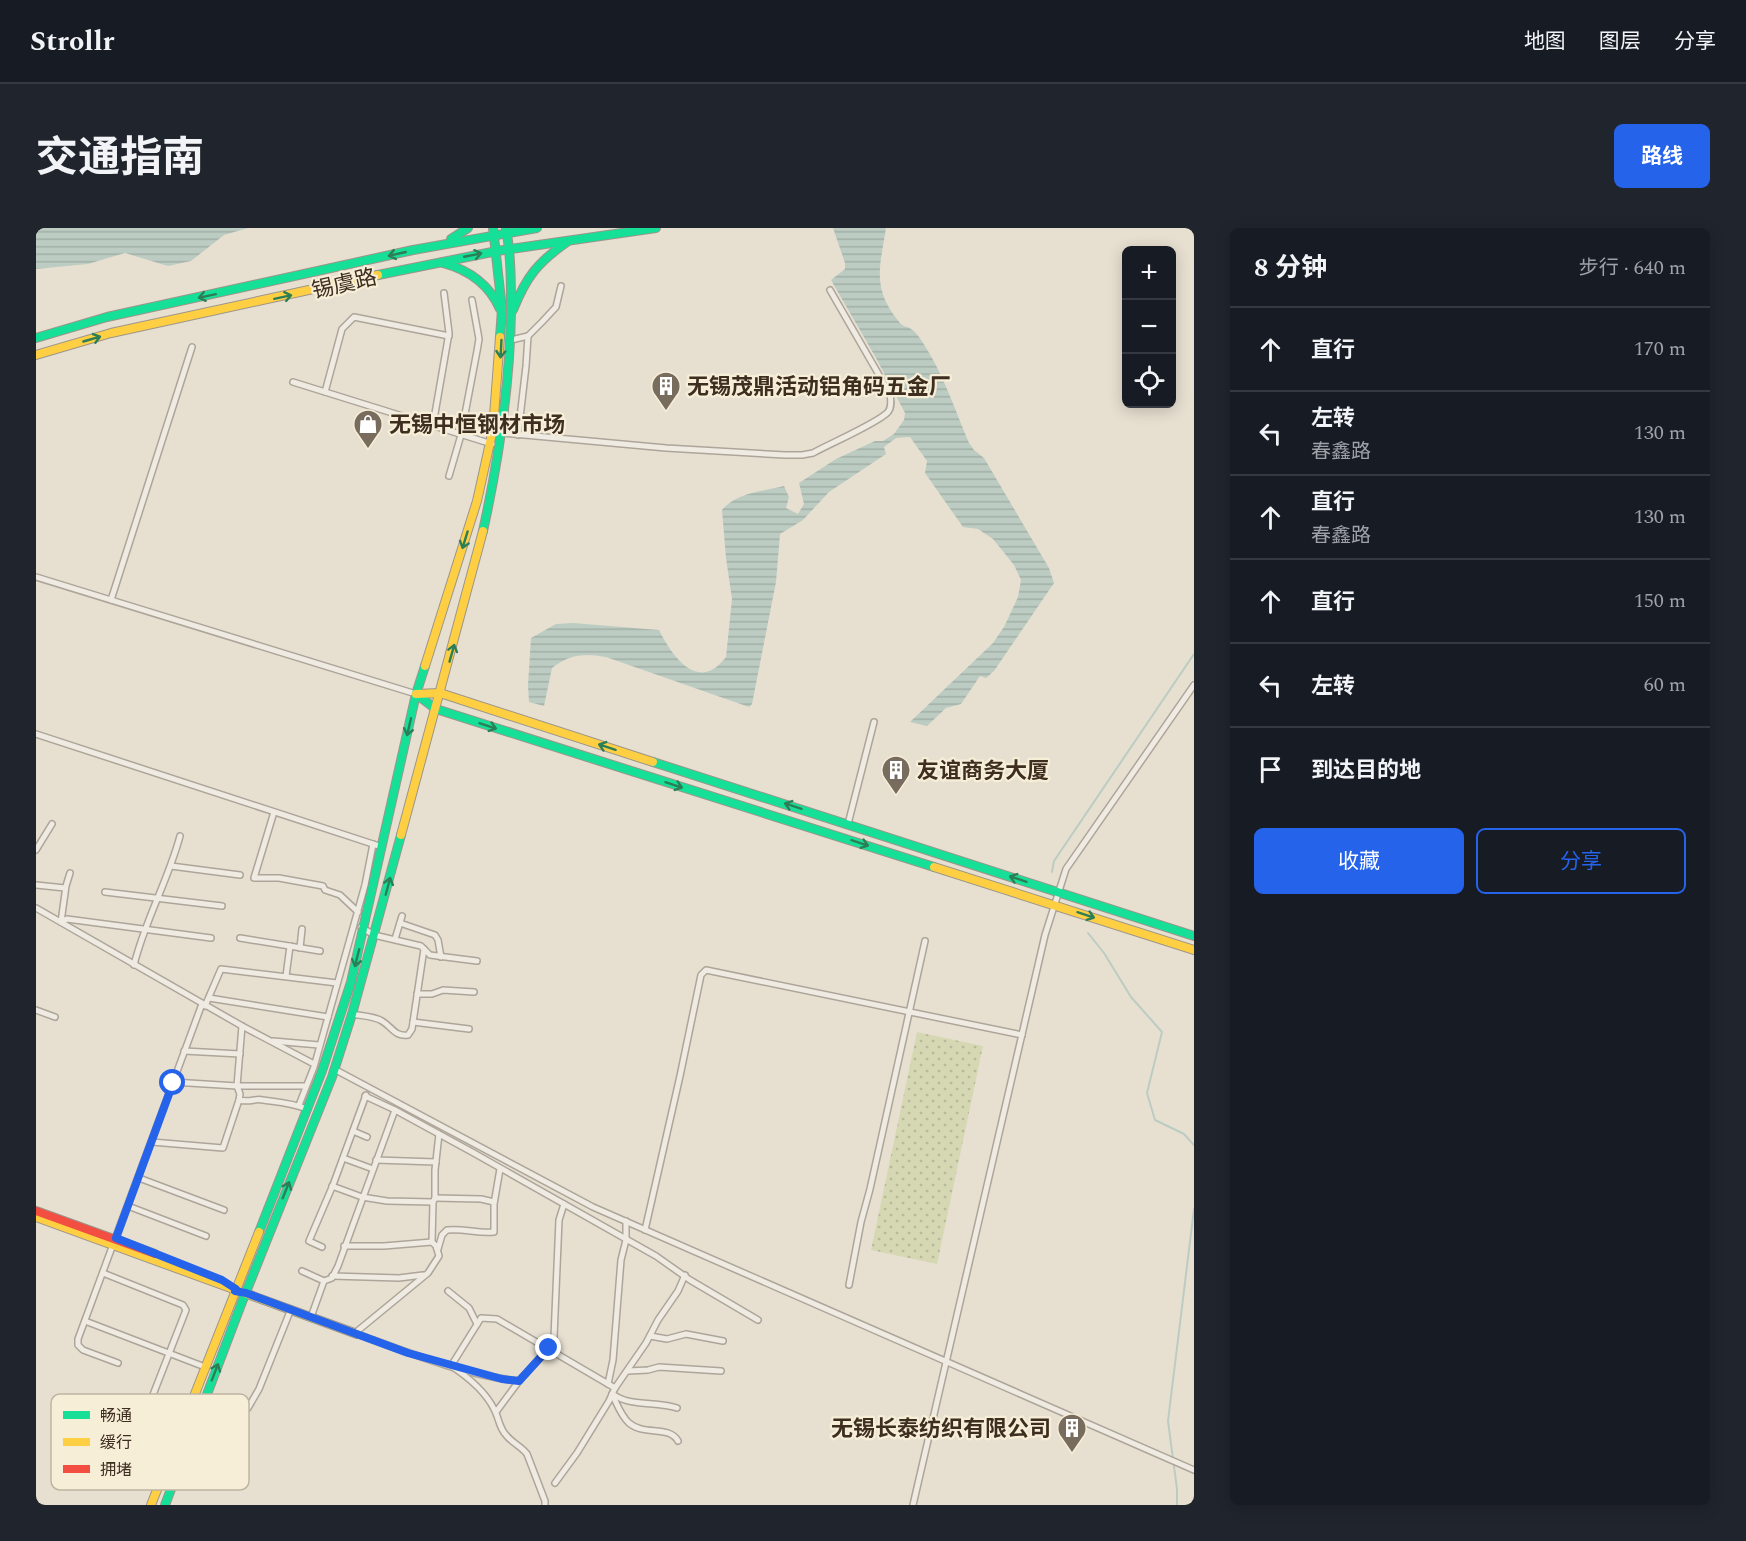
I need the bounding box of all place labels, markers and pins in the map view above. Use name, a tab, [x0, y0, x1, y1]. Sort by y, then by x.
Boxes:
building icon: 无锡茂鼎活动铝角码五金厂	[650, 370, 682, 412]
place label: 无锡茂鼎活动铝角码五金厂	[687, 371, 951, 404]
shop icon: 无锡中恒钢材市场	[352, 408, 384, 450]
place label: 无锡中恒钢材市场	[389, 409, 565, 442]
building icon: 友谊商务大厦	[880, 754, 912, 796]
place label: 友谊商务大厦	[917, 755, 1049, 788]
building icon: 无锡长泰纺织有限公司	[1056, 1412, 1088, 1454]
place label: 无锡长泰纺织有限公司	[831, 1413, 1051, 1446]

